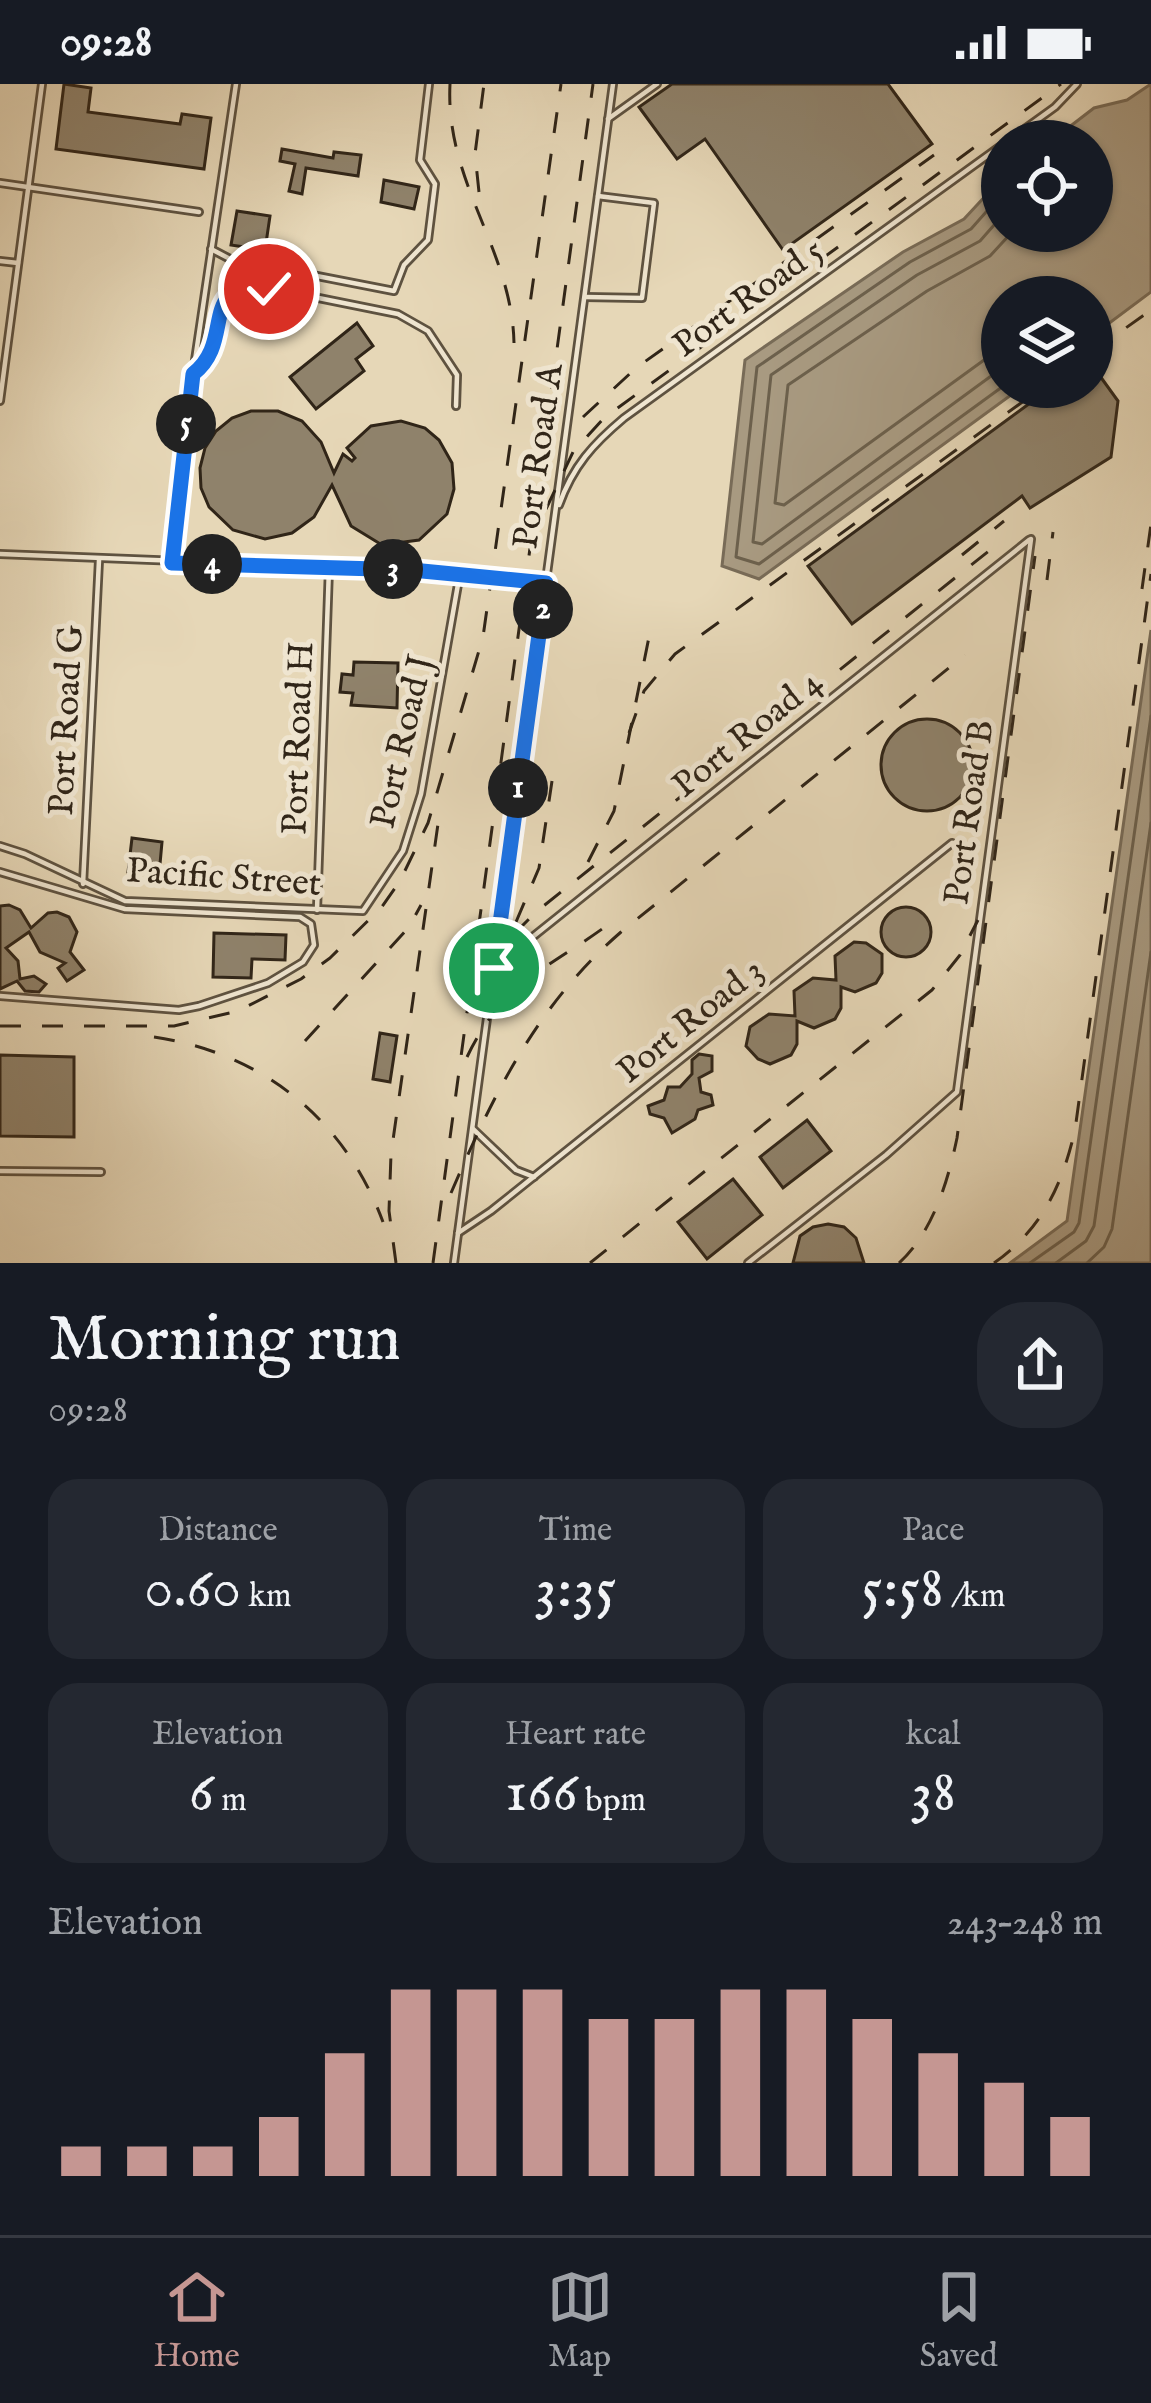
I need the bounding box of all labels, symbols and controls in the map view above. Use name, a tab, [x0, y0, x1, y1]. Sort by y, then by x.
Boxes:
text: 09:28	[60, 14, 152, 71]
map controls	[981, 120, 1113, 408]
button: locate	[981, 120, 1113, 252]
street label: Port Road 5	[664, 228, 833, 369]
pin	[218, 238, 320, 340]
icon: check	[236, 256, 302, 322]
button: layers	[981, 276, 1113, 408]
street label: Port Road A	[503, 359, 575, 552]
pin: 5	[156, 394, 216, 454]
text: 5	[180, 403, 192, 445]
pin: 4	[182, 534, 242, 594]
pin: 3	[363, 539, 423, 599]
text: 4	[204, 543, 220, 585]
text: 3	[387, 548, 399, 590]
pin: 2	[513, 579, 573, 639]
text: 2	[535, 588, 551, 630]
street label: Port Road G	[39, 623, 95, 817]
street label: Port Road H	[273, 641, 325, 835]
street label: Port Road J	[361, 650, 445, 833]
street label: Port Road 4	[664, 660, 832, 809]
street label: Port Road B	[934, 717, 1006, 908]
pin: 1	[488, 758, 548, 818]
text: 1	[512, 767, 524, 809]
street label: Pacific Street	[125, 848, 323, 908]
pin	[443, 917, 545, 1019]
icon: arrive	[461, 935, 527, 1001]
street label: Port Road 3	[608, 948, 774, 1094]
text: Morning run	[48, 1299, 401, 1383]
button: share	[977, 1302, 1103, 1428]
text: 09:28	[48, 1386, 128, 1435]
text: Distance	[158, 1510, 278, 1552]
text: Time	[539, 1510, 612, 1552]
text: Pace	[902, 1510, 964, 1552]
text: 0.60	[144, 1552, 241, 1628]
text: 3:35	[534, 1552, 617, 1628]
text: 5:58	[861, 1552, 944, 1628]
text: km	[241, 1576, 292, 1618]
text: /km	[944, 1576, 1005, 1618]
text: Elevation	[152, 1714, 283, 1756]
text: Heart rate	[505, 1714, 646, 1756]
text: kcal	[906, 1714, 961, 1756]
text: 6	[189, 1756, 214, 1832]
text: 166	[505, 1756, 578, 1832]
text: 38	[910, 1756, 956, 1832]
text: m	[214, 1780, 247, 1822]
text: bpm	[578, 1780, 646, 1822]
text: Elevation	[48, 1899, 203, 1948]
text: 243–248 m	[947, 1899, 1103, 1948]
tab: Home	[153, 2264, 240, 2378]
tab: Map	[547, 2264, 613, 2378]
tab: Saved	[919, 2264, 998, 2378]

